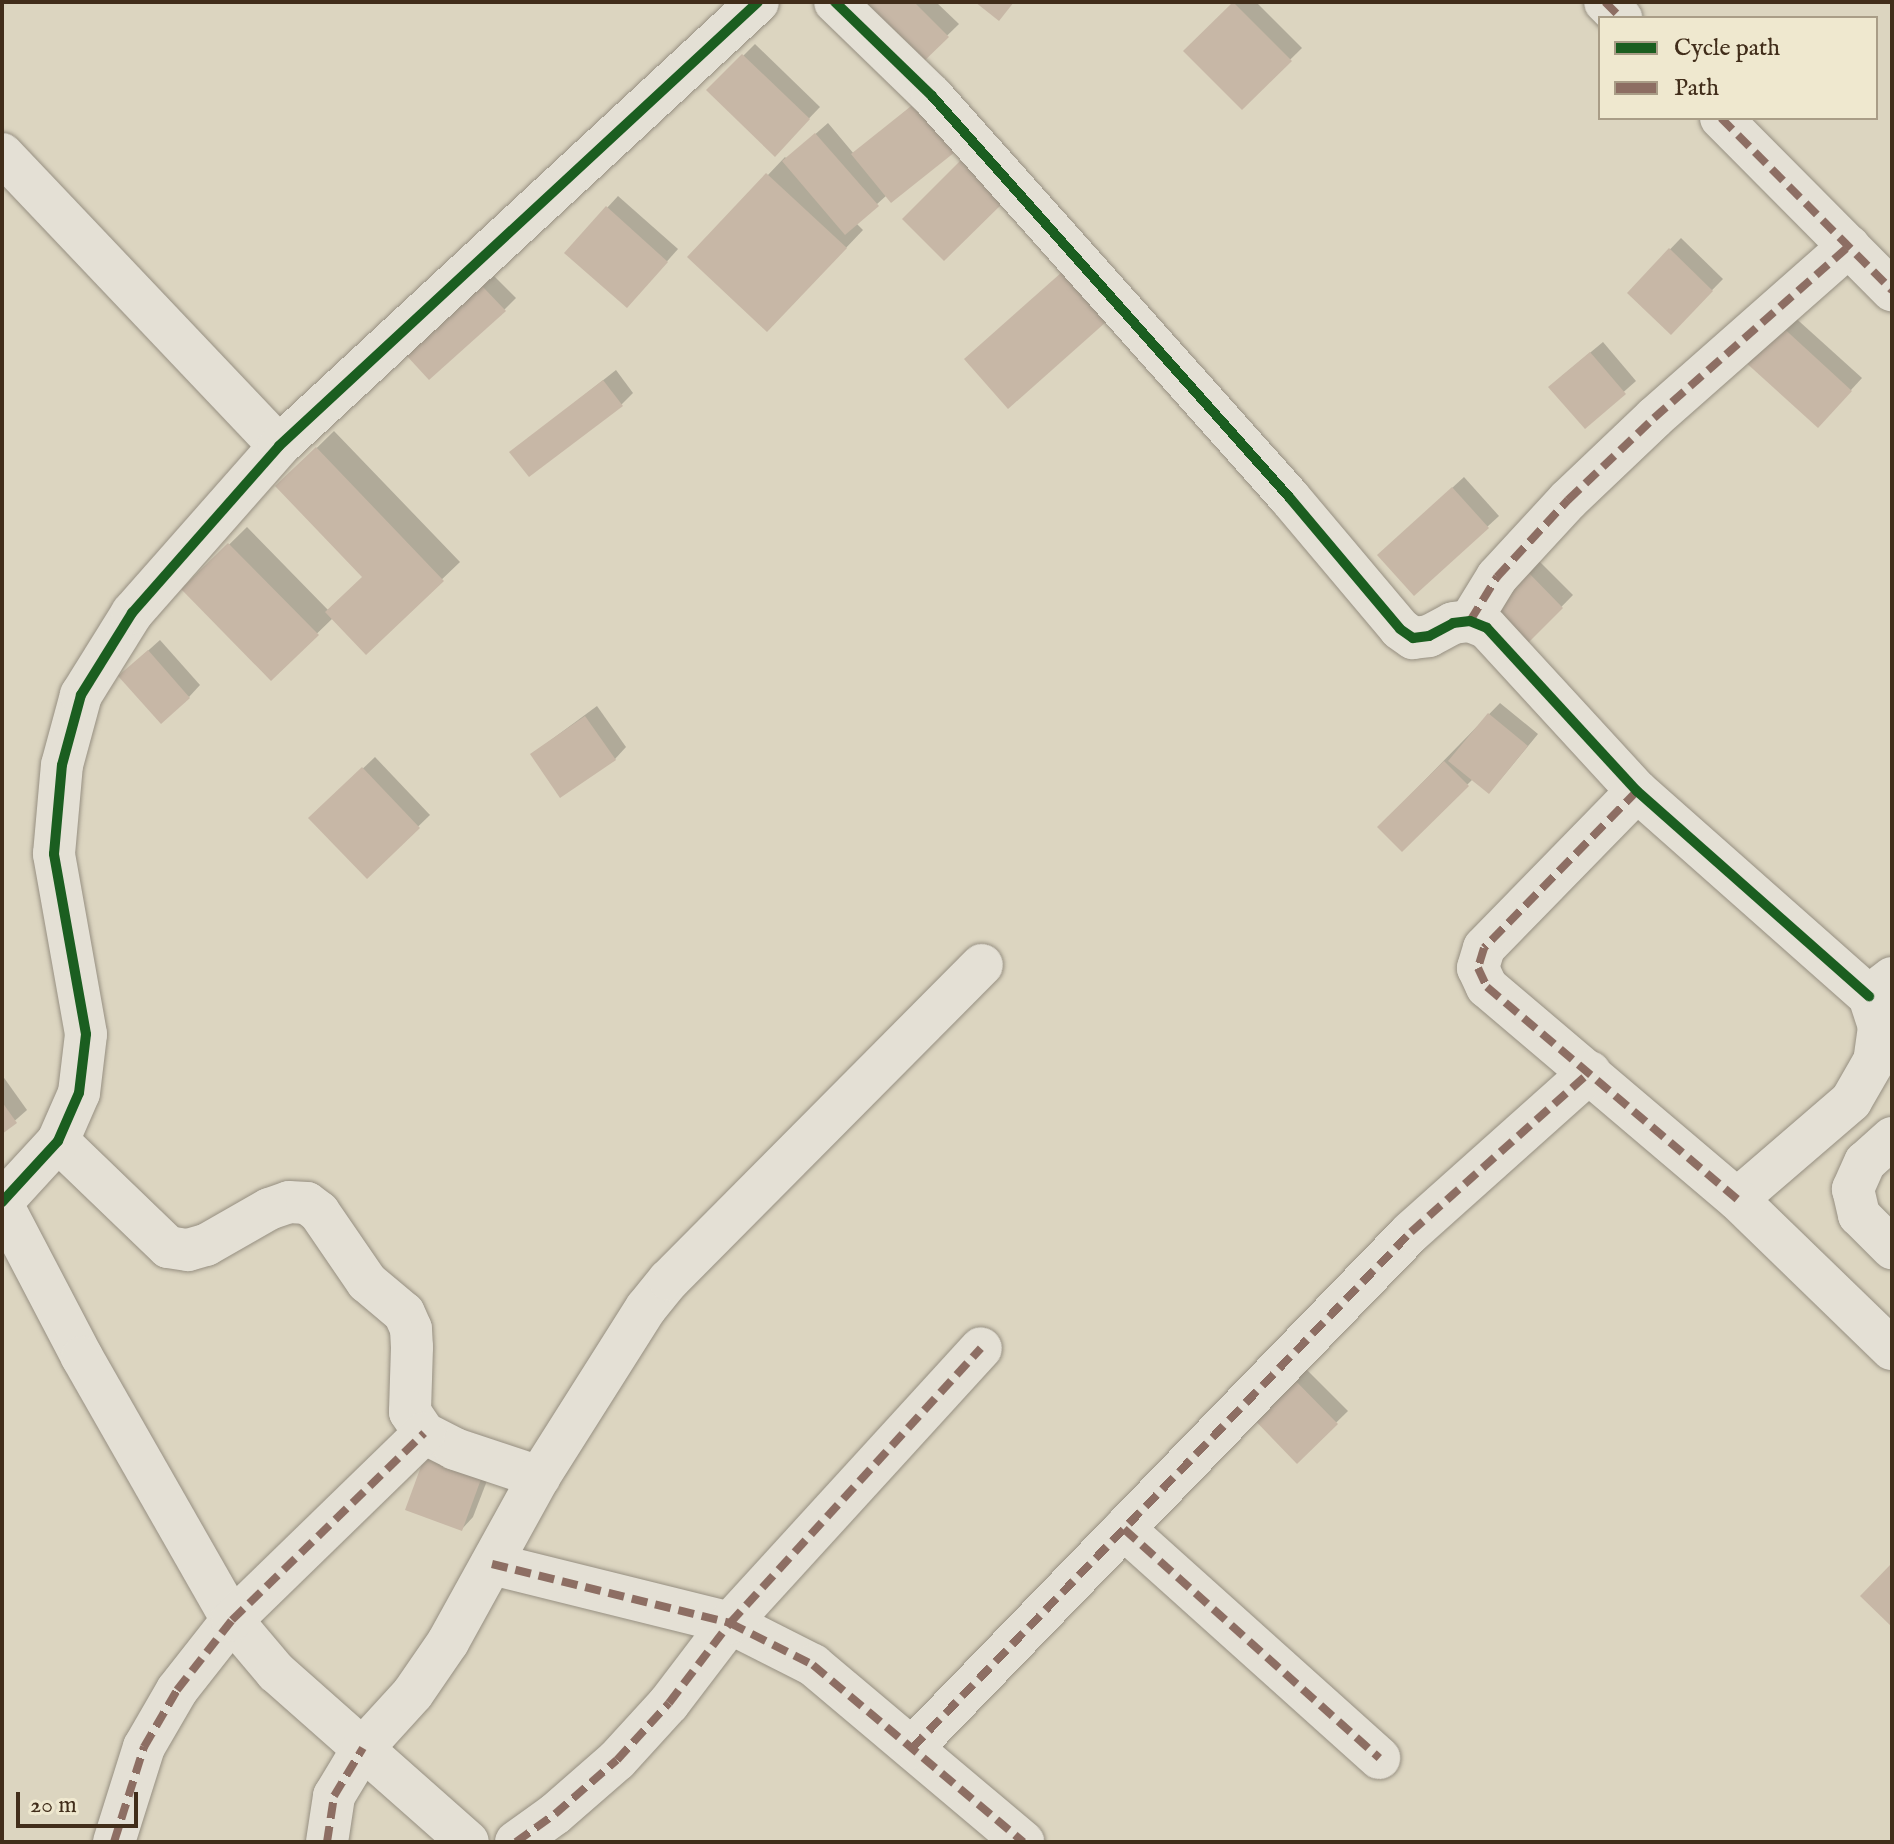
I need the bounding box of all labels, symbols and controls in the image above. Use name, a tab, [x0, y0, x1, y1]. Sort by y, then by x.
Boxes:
legend	[1598, 16, 1878, 120]
text: Cycle path	[1674, 33, 1780, 64]
text: Path	[1674, 73, 1719, 104]
scale bar	[20, 1776, 142, 1826]
text: 20 m	[30, 1790, 77, 1821]

